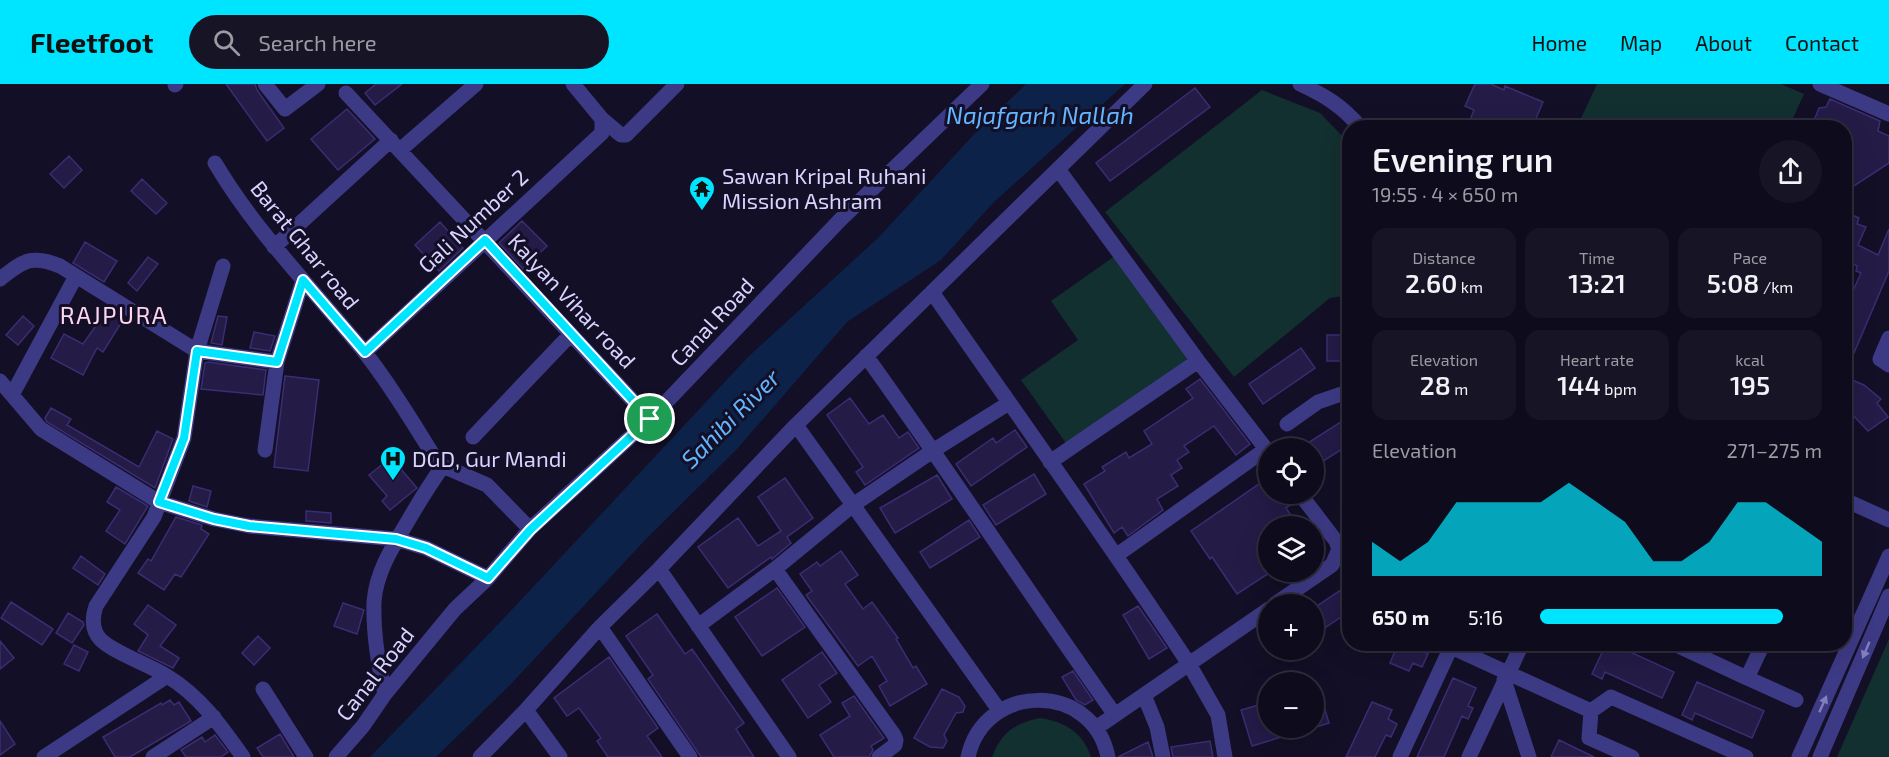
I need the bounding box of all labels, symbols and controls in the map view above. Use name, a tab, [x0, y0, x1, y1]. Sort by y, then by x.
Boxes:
search box	[189, 15, 609, 69]
text: Fleetfoot	[30, 25, 153, 59]
icon: search	[210, 26, 243, 59]
text: Search here	[258, 29, 377, 55]
text: Home	[1531, 30, 1587, 55]
text: Map	[1620, 30, 1662, 55]
text: About	[1695, 30, 1752, 55]
text: Contact	[1785, 30, 1859, 55]
water label: Najafgarh Nallah	[946, 100, 1134, 129]
text: Evening run	[1372, 139, 1553, 179]
button: share	[1759, 140, 1822, 203]
place label: Sawan Kripal Ruhani Mission Ashram	[722, 162, 927, 213]
street label: Gali Number 2	[412, 163, 532, 278]
temple icon: Sawan Kripal Ruhani Mission Ashram	[687, 174, 717, 212]
street label: Barat Ghar road	[246, 175, 365, 314]
text: 19:55 · 4 × 650 m	[1372, 182, 1518, 206]
street label: Kalyan Vihar road	[504, 228, 642, 373]
text: Distance	[1412, 248, 1476, 267]
text: Time	[1579, 248, 1615, 267]
text: Pace	[1733, 248, 1767, 267]
text: 2.60	[1405, 267, 1457, 298]
text: 13:21	[1568, 267, 1626, 298]
text: 5:08	[1707, 267, 1759, 298]
street label: Canal Road	[664, 272, 759, 371]
text: km	[1457, 277, 1483, 296]
text: /km	[1759, 277, 1793, 296]
district label: RAJPURA	[60, 300, 168, 329]
text: Elevation	[1410, 350, 1478, 369]
text: Heart rate	[1560, 350, 1634, 369]
text: kcal	[1735, 350, 1765, 369]
water label: Sahibi River	[674, 362, 786, 473]
text: 28	[1420, 369, 1451, 400]
text: 144	[1557, 369, 1601, 400]
text: 195	[1730, 369, 1770, 400]
text: m	[1451, 379, 1468, 398]
text: bpm	[1601, 379, 1637, 398]
pin	[624, 393, 675, 444]
icon: arrive	[633, 402, 666, 435]
map controls	[1258, 438, 1324, 738]
button: locate	[1258, 438, 1324, 504]
text: Elevation	[1372, 438, 1457, 462]
text: 271–275 m	[1727, 438, 1822, 462]
hospital icon: DGD, Gur Mandi	[378, 444, 408, 482]
place label: DGD, Gur Mandi	[412, 445, 567, 471]
button: layers	[1258, 516, 1324, 582]
button: +	[1258, 594, 1324, 660]
text: 650 m	[1372, 605, 1429, 629]
text: 5:16	[1468, 605, 1503, 629]
street label: Canal Road	[330, 622, 419, 725]
one-way arrow	[1861, 641, 1870, 659]
button: −	[1258, 672, 1324, 738]
one-way arrow	[1818, 694, 1828, 712]

